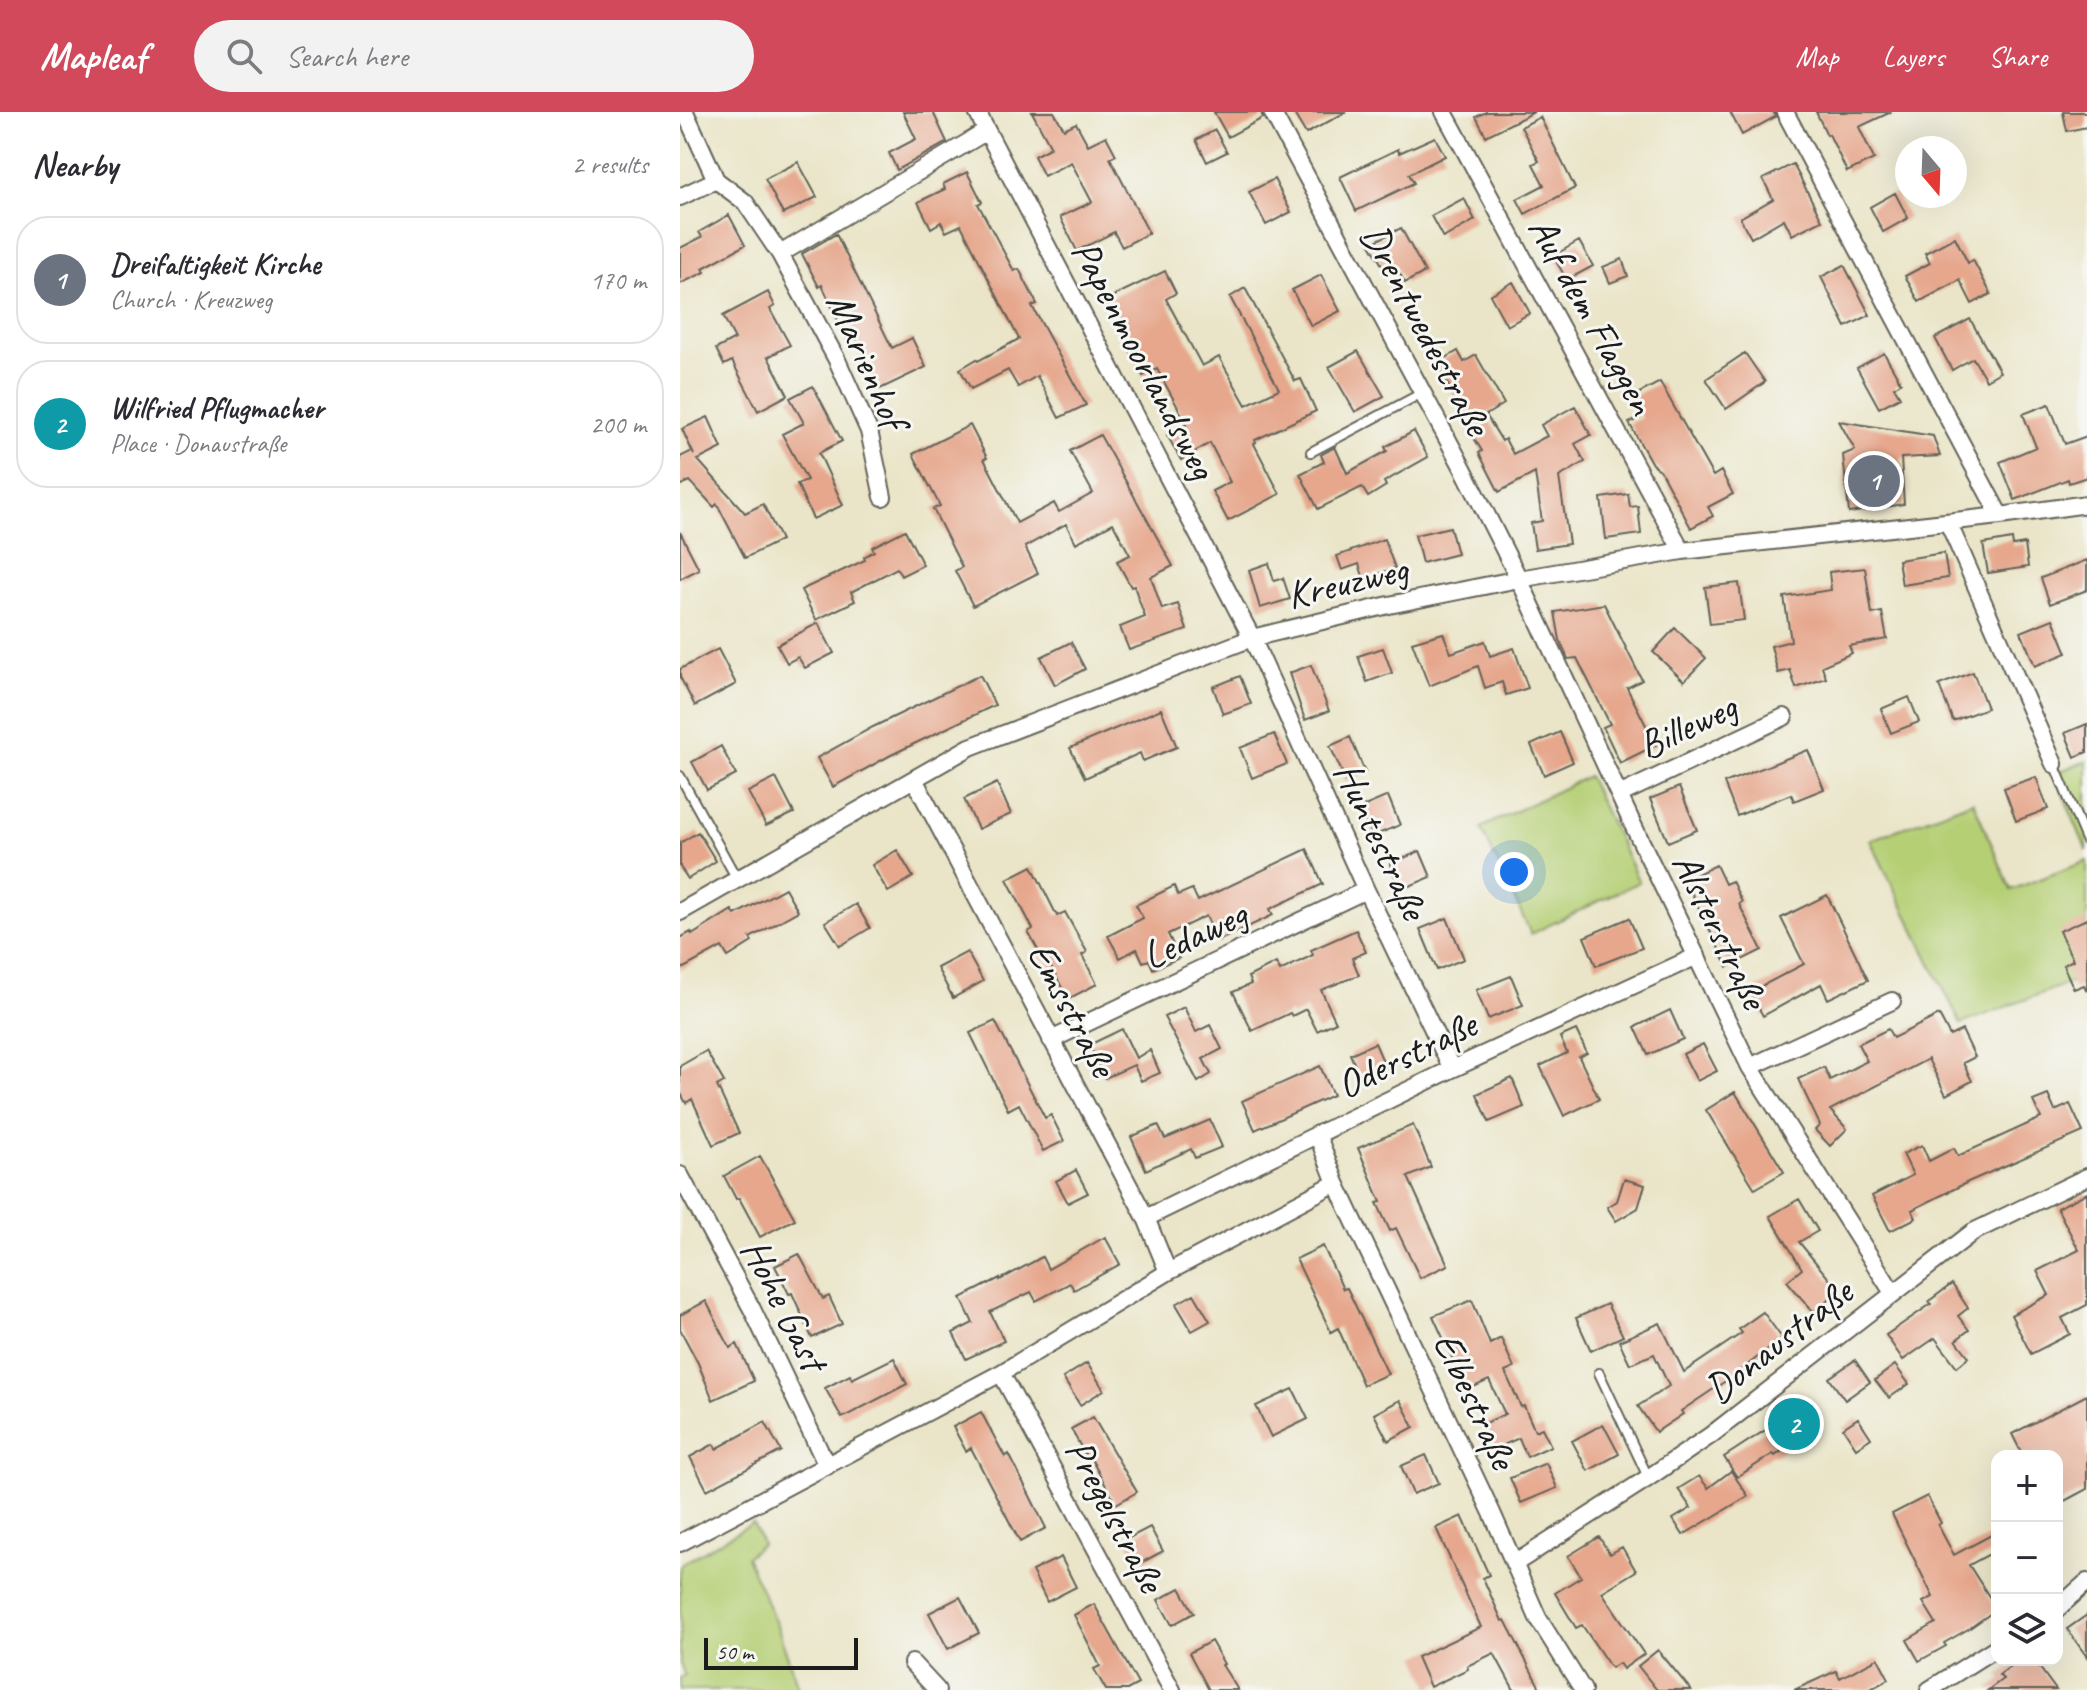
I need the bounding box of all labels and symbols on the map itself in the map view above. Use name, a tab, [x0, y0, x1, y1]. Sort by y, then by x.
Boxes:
north arrow	[1895, 136, 1967, 208]
street label: Auf dem Flaggen	[1517, 208, 1667, 424]
street label: Drentwedestraße	[1350, 215, 1504, 446]
street label: Papenmoorlandsweg	[1060, 231, 1229, 489]
street label: Marienhof	[815, 285, 922, 444]
pin: 1	[1848, 451, 1900, 511]
street label: Kreuzweg	[1282, 543, 1414, 620]
street label: Billeweg	[1630, 681, 1746, 770]
street label: Huntestraße	[1323, 754, 1441, 930]
street label: Alsterstraße	[1661, 844, 1781, 1019]
your location	[1494, 852, 1534, 892]
street label: Ledaweg	[1134, 888, 1257, 981]
street label: Emsstraße	[1016, 934, 1130, 1088]
street label: Oderstraße	[1328, 998, 1487, 1110]
street label: Hohe Gast	[730, 1230, 841, 1384]
street label: Donaustraße	[1695, 1266, 1865, 1414]
street label: Elbestraße	[1422, 1324, 1530, 1479]
pin: 2	[1768, 1394, 1820, 1454]
street label: Pregelstraße	[1054, 1430, 1178, 1603]
scale bar	[704, 1634, 858, 1670]

